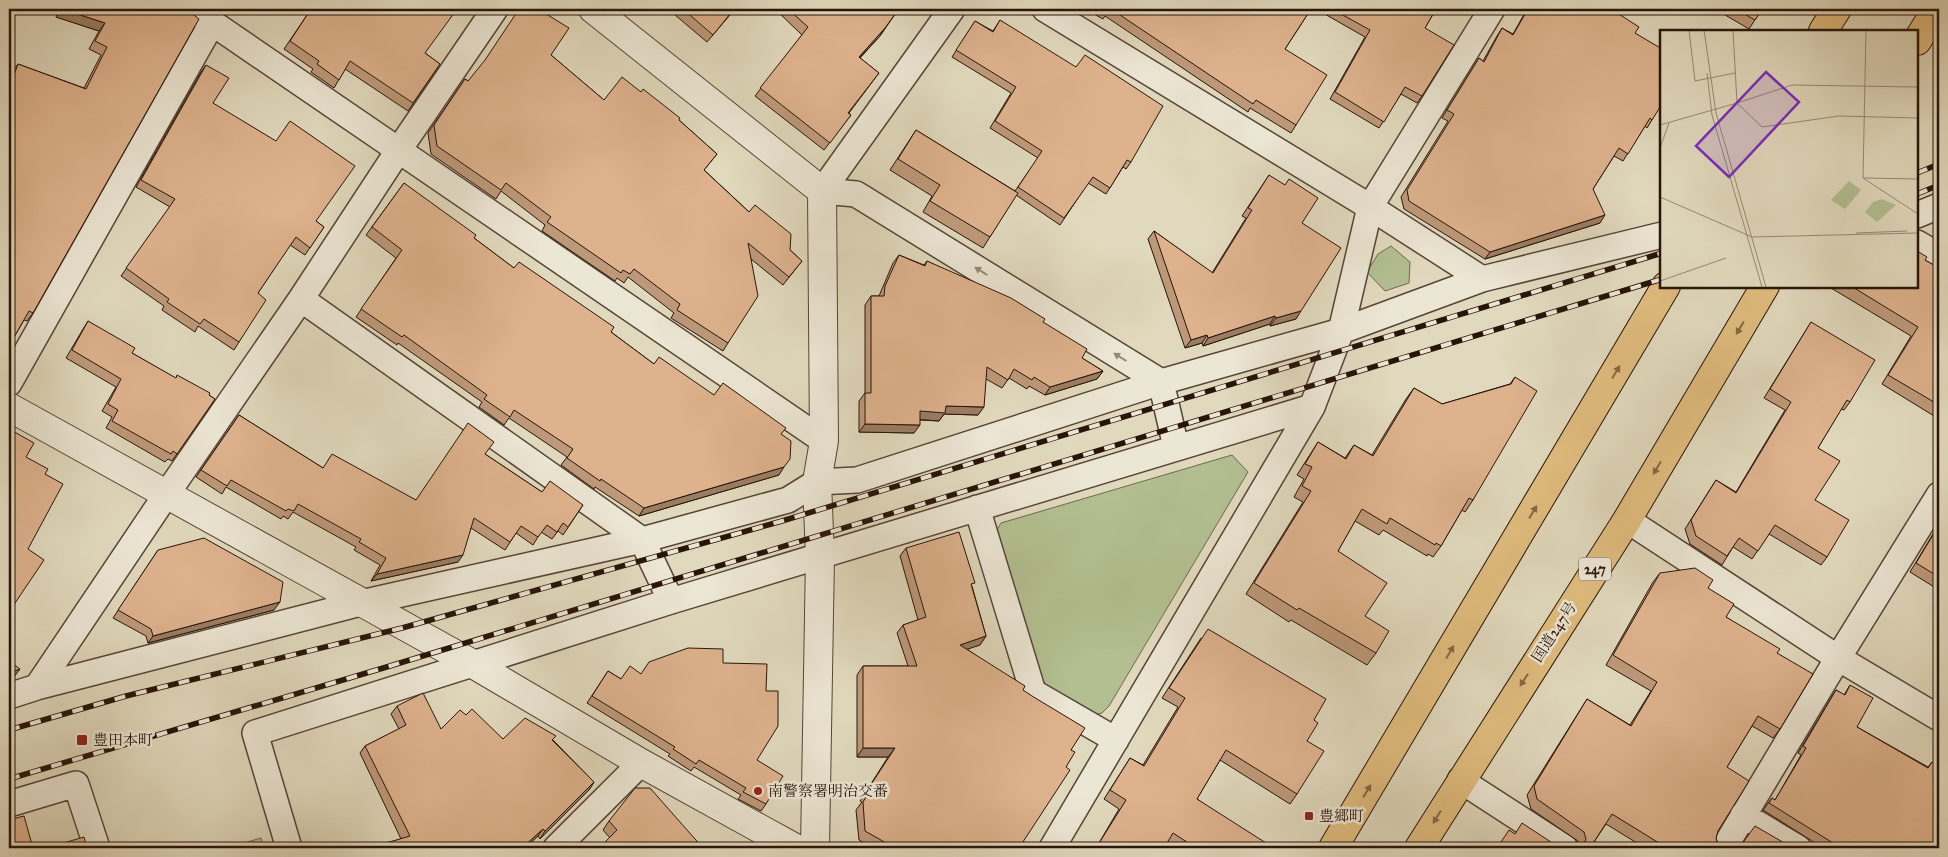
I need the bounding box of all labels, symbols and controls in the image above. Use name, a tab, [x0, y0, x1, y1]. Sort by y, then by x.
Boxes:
inset map	[1660, 30, 1918, 288]
one-way arrow	[975, 267, 988, 276]
one-way arrow	[1735, 322, 1744, 335]
one-way arrow	[1113, 352, 1126, 361]
one-way arrow	[1611, 366, 1620, 379]
one-way arrow	[1653, 461, 1661, 475]
one-way arrow	[1528, 505, 1537, 518]
road number: 247	[1579, 558, 1611, 580]
street label: 国道247号	[1528, 599, 1580, 665]
one-way arrow	[1445, 645, 1454, 658]
one-way arrow	[1519, 673, 1529, 686]
place label: 豊田本町	[93, 731, 153, 749]
marker: 豊田本町	[75, 733, 89, 747]
place label: 南警察署明治交番	[768, 782, 888, 800]
marker: 南警察署明治交番	[752, 785, 764, 797]
one-way arrow	[1362, 785, 1371, 798]
place label: 豊郷町	[1319, 807, 1364, 825]
marker: 豊郷町	[1303, 810, 1315, 822]
one-way arrow	[1433, 811, 1442, 824]

